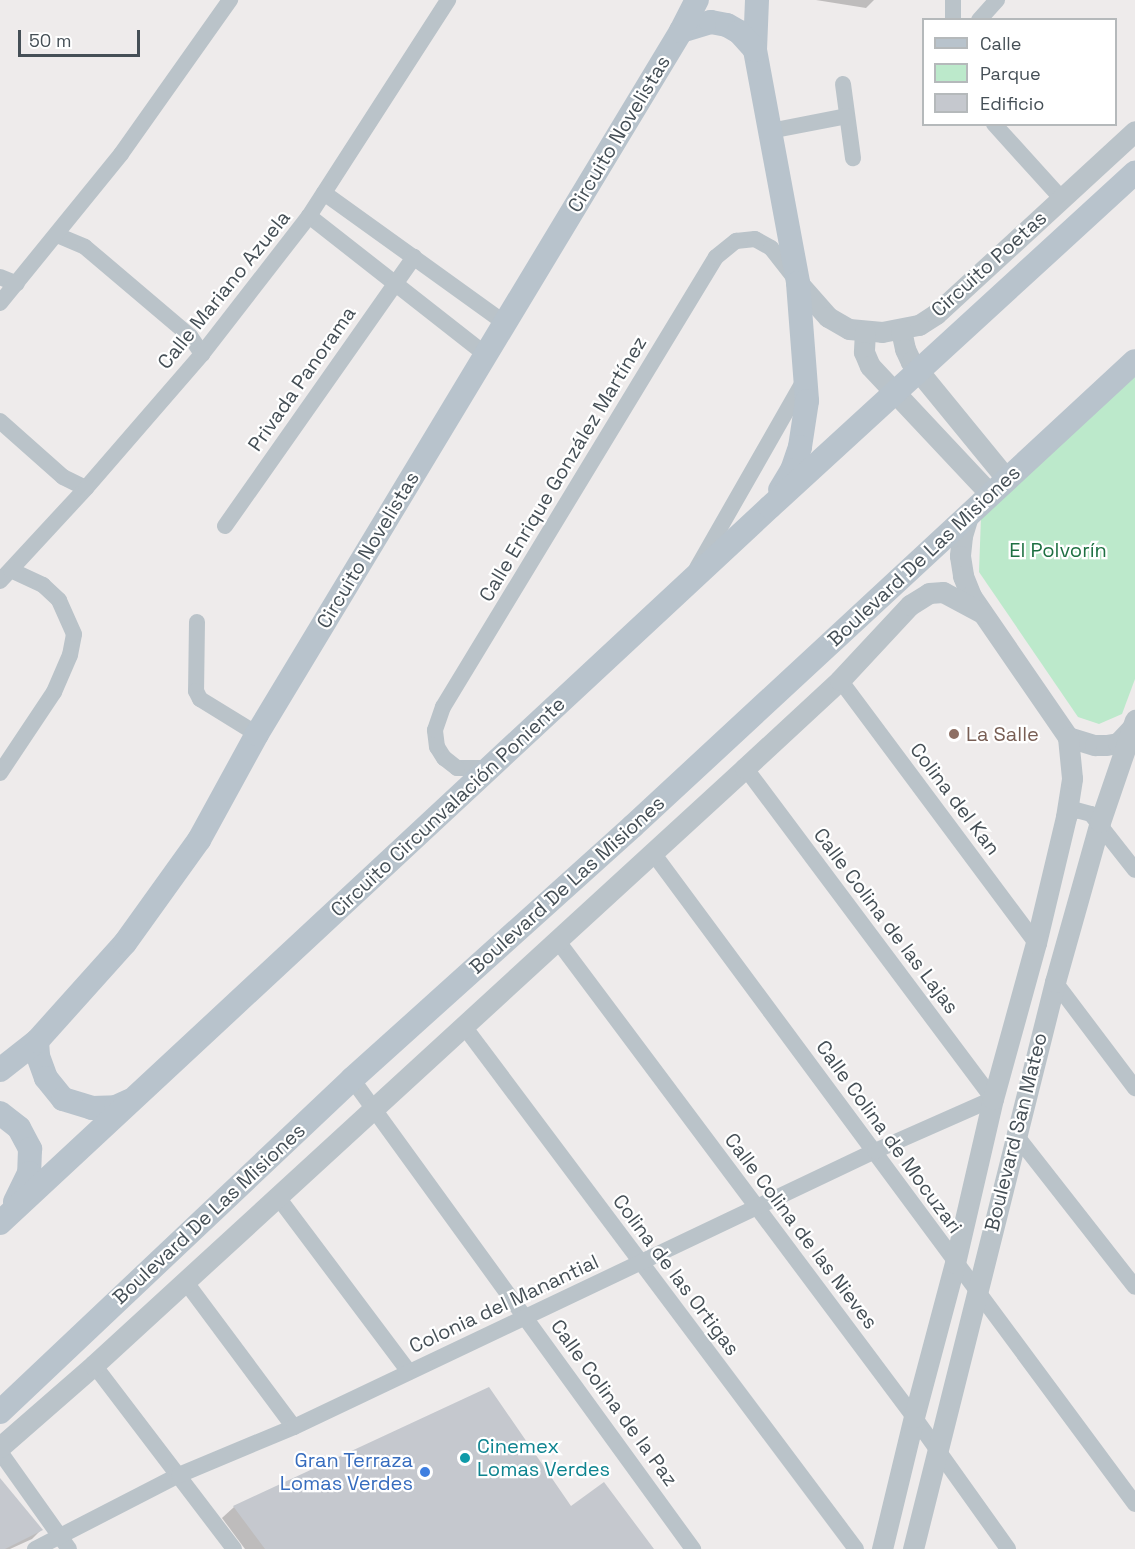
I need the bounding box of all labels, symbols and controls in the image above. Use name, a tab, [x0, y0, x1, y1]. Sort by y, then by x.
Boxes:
scale bar	[21, 18, 142, 56]
legend	[922, 18, 1117, 126]
text: 50 m	[29, 29, 71, 52]
text: Calle	[980, 32, 1021, 55]
street label: Circuito Novelistas	[563, 51, 675, 217]
text: Parque	[980, 62, 1041, 85]
text: Edificio	[980, 92, 1044, 115]
street label: Calle Mariano Azuela	[153, 206, 295, 374]
street label: Circuito Poetas	[926, 206, 1052, 322]
street label: Privada Panorama	[243, 302, 361, 456]
street label: Calle Enrique González Martínez	[474, 332, 652, 606]
street label: Boulevard De Las Misiones	[823, 461, 1025, 651]
street label: Circuito Novelistas	[312, 467, 424, 633]
park label: El Polvorín	[1009, 538, 1107, 562]
street label: Circuito Circunvalación Poniente	[326, 692, 570, 922]
place label: La Salle	[966, 722, 1039, 746]
marker: La Salle	[947, 727, 961, 741]
street label: Colina del Kan	[905, 738, 1005, 860]
street label: Boulevard De Las Misiones	[465, 791, 669, 979]
street label: Calle Colina de las Lajas	[808, 823, 964, 1019]
street label: Boulevard San Mateo	[980, 1030, 1052, 1234]
street label: Calle Colina de Mocuzari	[811, 1036, 967, 1238]
street label: Boulevard De Las Misiones	[108, 1119, 310, 1309]
street label: Calle Colina de las Nieves	[719, 1128, 883, 1334]
street label: Colina de las Ortigas	[608, 1190, 744, 1360]
street label: Colonia del Manantial	[406, 1250, 602, 1358]
street label: Calle Colina de la Paz	[545, 1315, 683, 1491]
place label: Cinemex Lomas Verdes	[477, 1434, 610, 1481]
place label: Gran Terraza Lomas Verdes	[280, 1448, 413, 1495]
marker: Cinemex Lomas Verdes	[458, 1451, 472, 1465]
marker: Gran Terraza Lomas Verdes	[418, 1465, 432, 1479]

